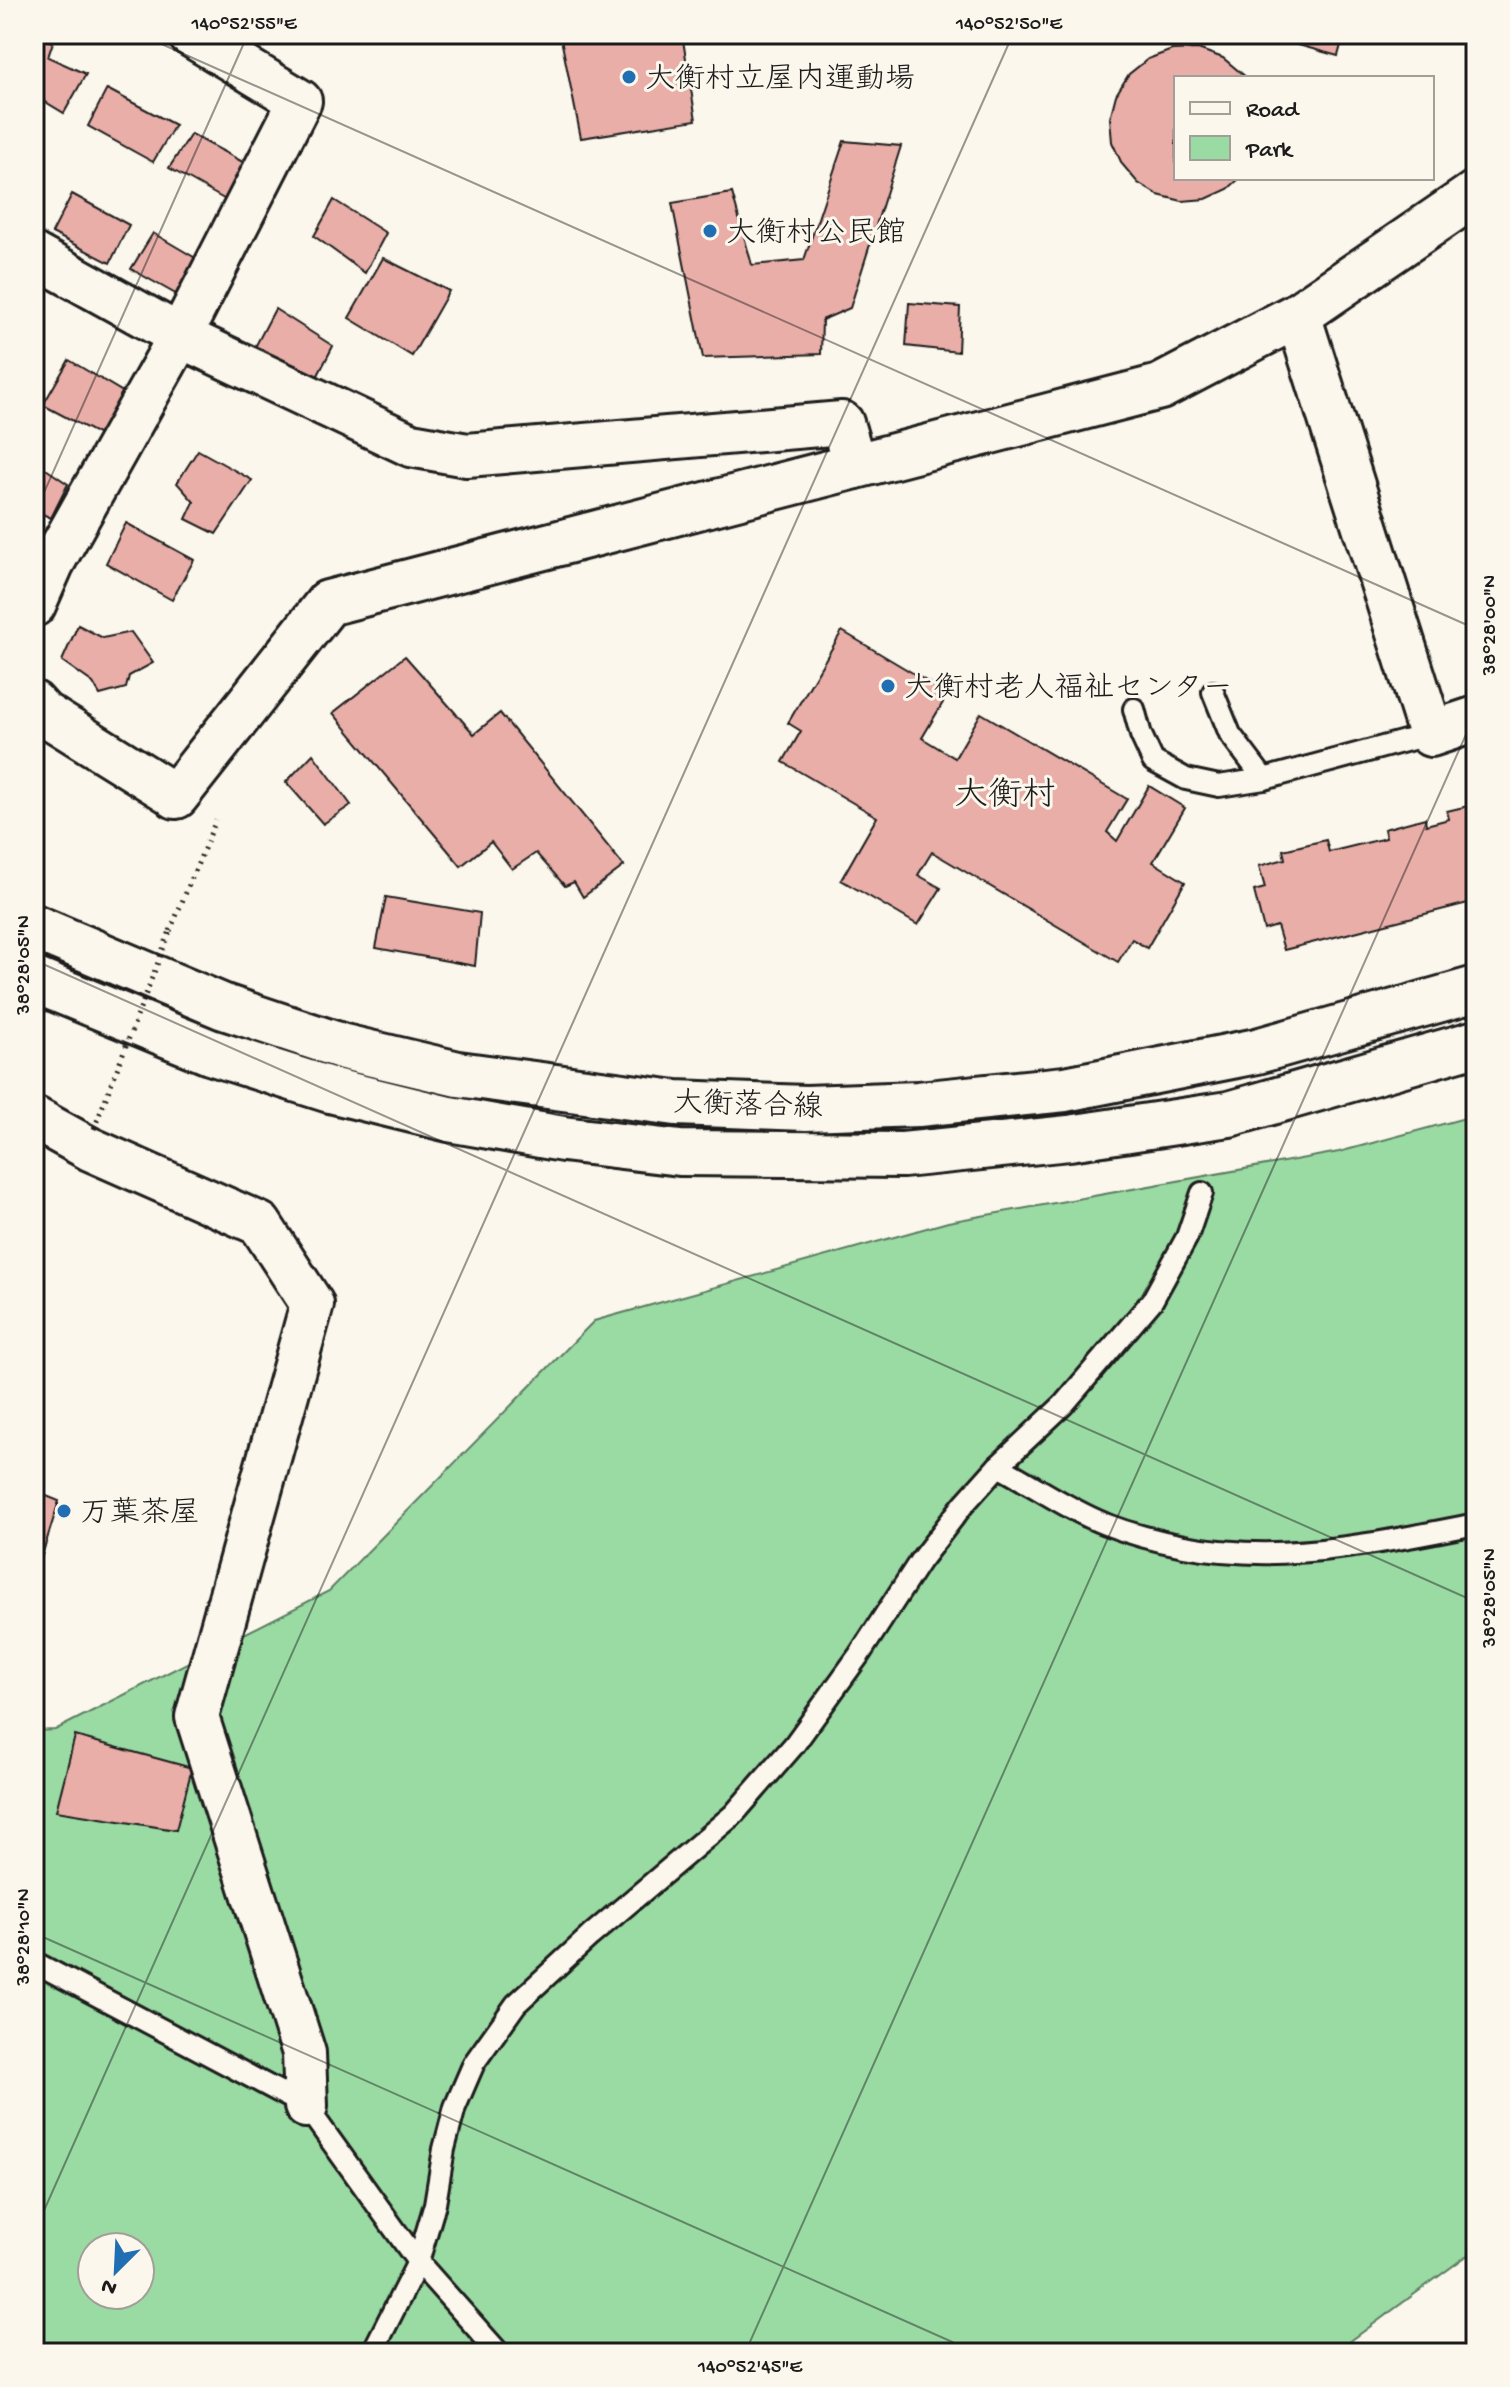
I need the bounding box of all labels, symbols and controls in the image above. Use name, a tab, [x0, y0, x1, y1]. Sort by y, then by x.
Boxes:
text: 140°52'55"E	[190, 14, 298, 37]
text: 140°52'50"E	[955, 14, 1064, 37]
place label: 大衡村立屋内運動場	[645, 62, 915, 99]
marker: 大衡村立屋内運動場	[620, 68, 638, 86]
legend	[1174, 76, 1434, 180]
text: Road	[1246, 97, 1300, 126]
text: Park	[1245, 137, 1294, 166]
place label: 大衡村公民館	[726, 217, 906, 253]
marker: 大衡村公民館	[701, 222, 719, 240]
text: 38°28'00"N	[1480, 575, 1503, 676]
place label: 大衡村老人福祉センター	[904, 672, 1233, 708]
marker: 大衡村老人福祉センター	[879, 677, 897, 695]
district label: 大衡村	[954, 777, 1056, 818]
text: 38°28'05"N	[14, 915, 37, 1016]
street label: 大衡落合線	[672, 1085, 823, 1128]
place label: 万葉茶屋	[80, 1496, 200, 1533]
marker: 万葉茶屋	[55, 1502, 73, 1520]
text: 38°28'05"N	[1480, 1548, 1503, 1649]
text: 38°28'10"N	[14, 1889, 37, 1986]
north arrow	[76, 2231, 156, 2311]
text: N	[98, 2271, 121, 2300]
text: 140°52'45"E	[697, 2357, 804, 2380]

